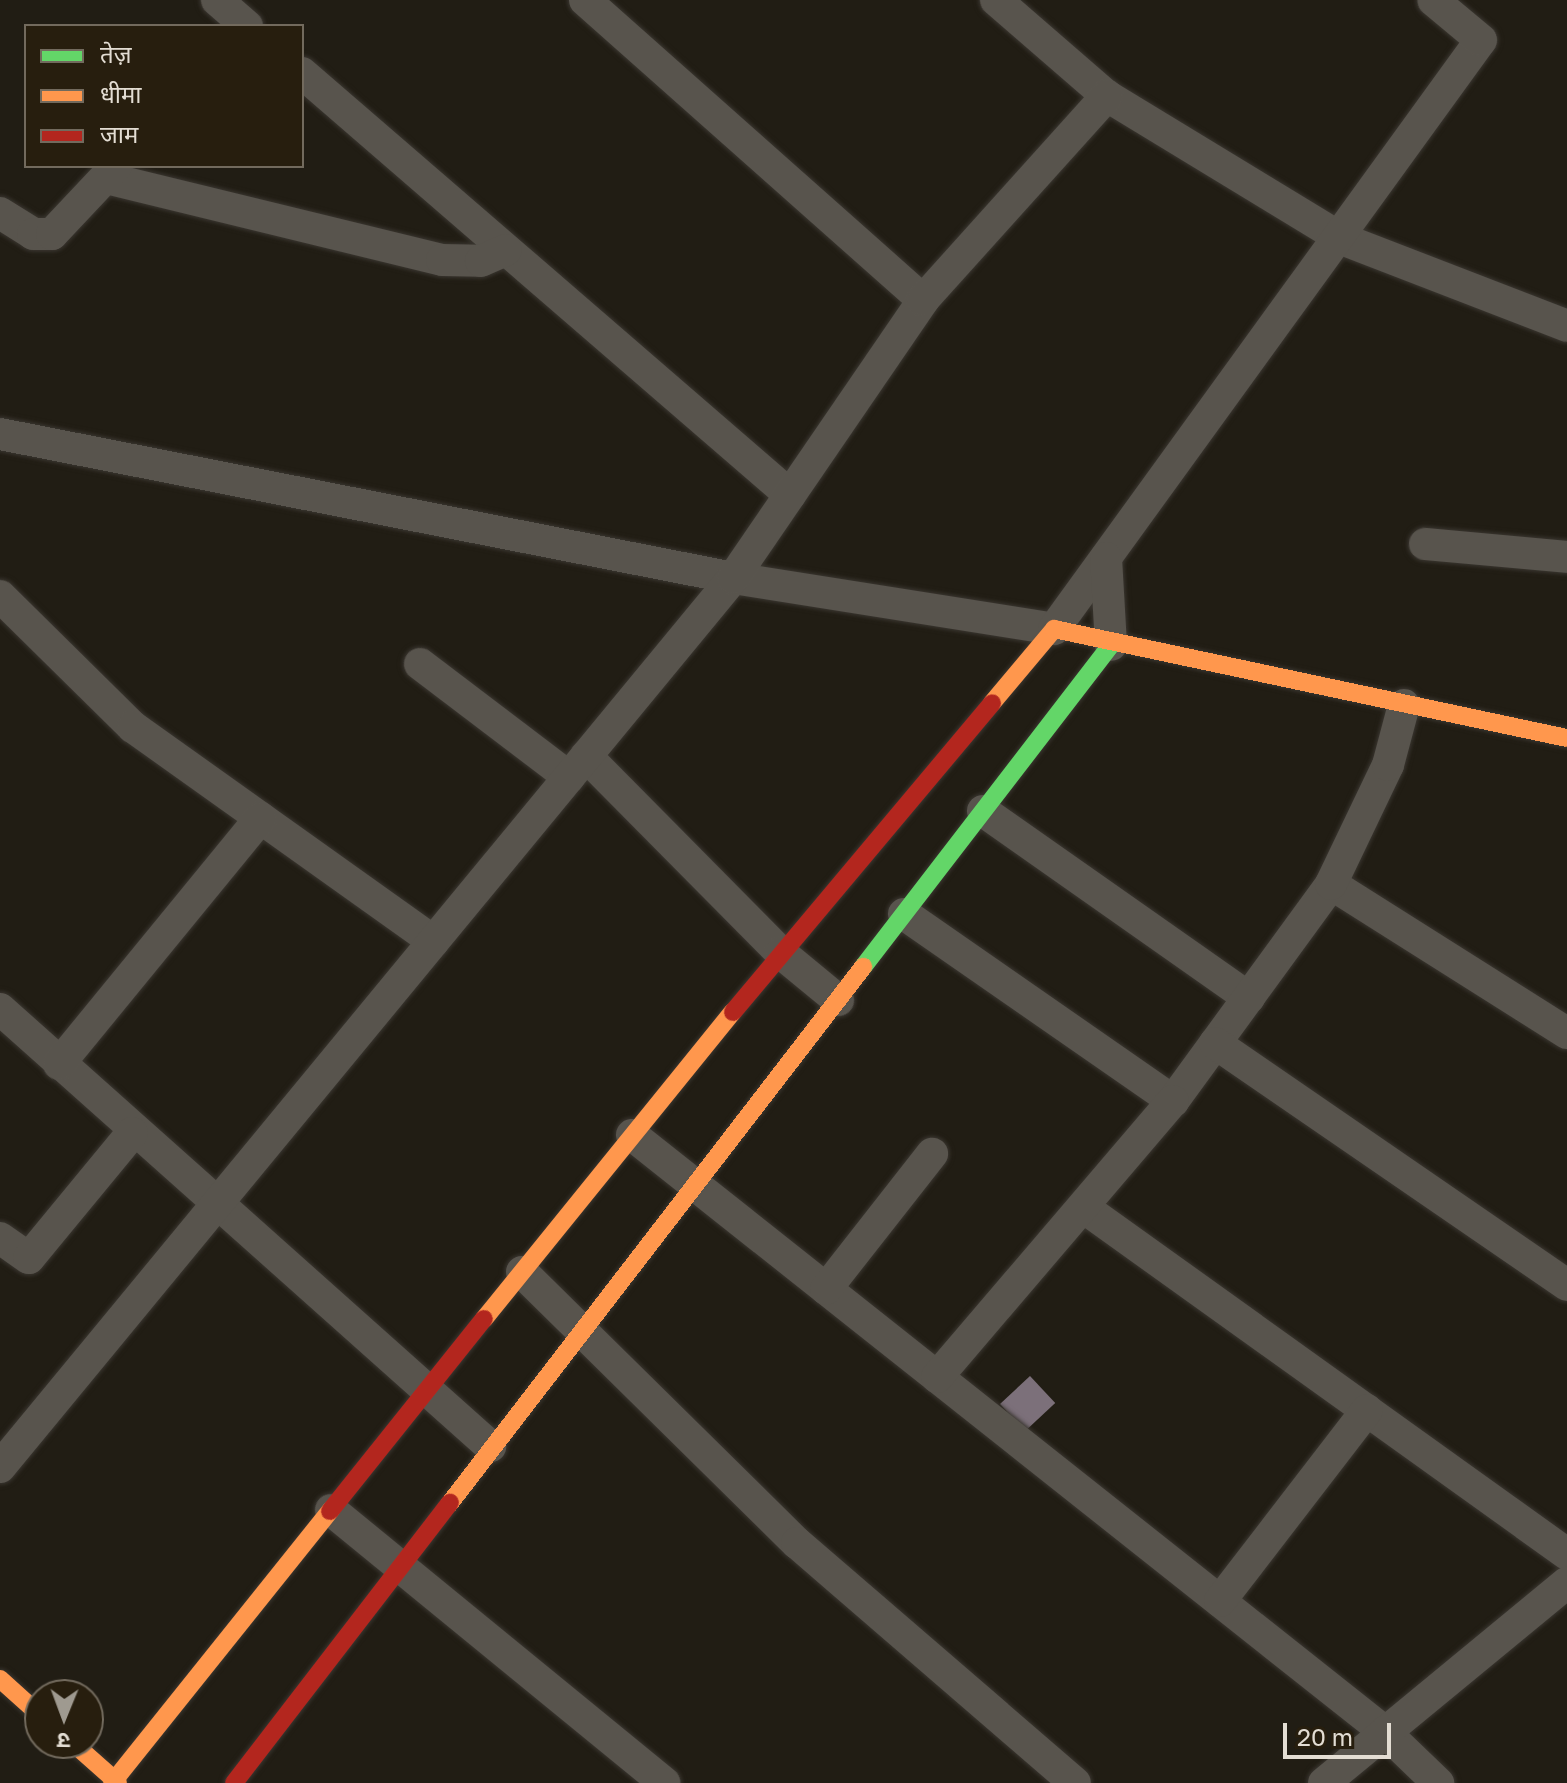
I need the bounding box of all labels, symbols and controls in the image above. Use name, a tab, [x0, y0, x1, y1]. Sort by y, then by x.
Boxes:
legend	[24, 24, 304, 168]
text: तेज़	[100, 39, 132, 68]
text: धीमा	[100, 79, 142, 108]
text: जाम	[100, 119, 138, 148]
north arrow	[24, 1679, 104, 1759]
scale bar	[1287, 1707, 1395, 1757]
text: 20 m	[1297, 1722, 1353, 1751]
text: उ	[57, 1728, 70, 1755]

